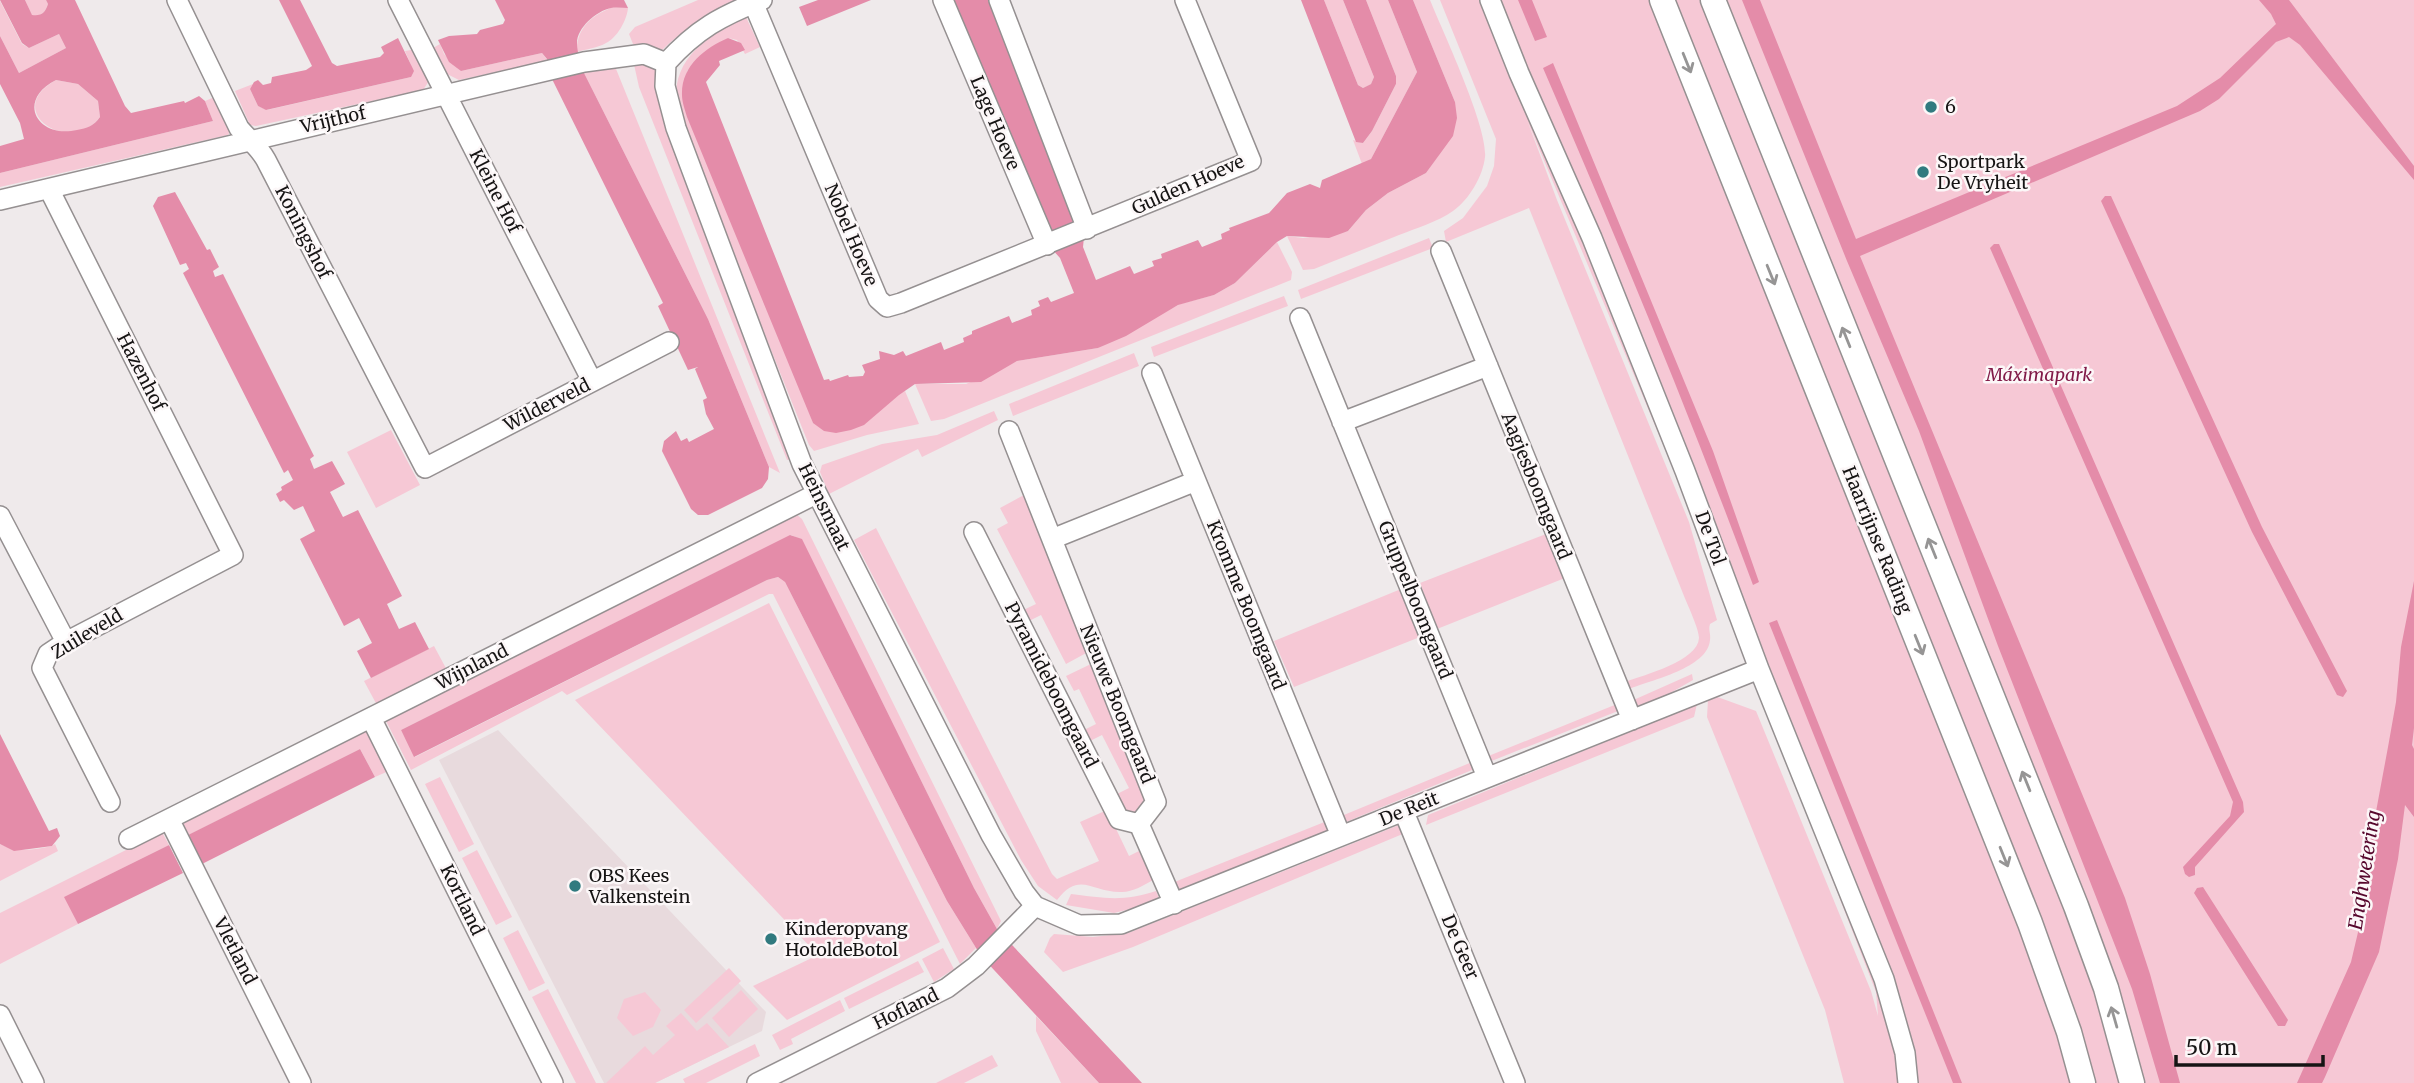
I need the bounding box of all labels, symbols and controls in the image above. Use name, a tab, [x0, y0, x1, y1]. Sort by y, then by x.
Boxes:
one-way arrow	[1681, 52, 1694, 74]
street label: Lage Hoeve	[965, 72, 1026, 173]
place label: 6	[1945, 95, 1956, 118]
marker: 6	[1923, 99, 1939, 115]
street label: Vrijthof	[297, 101, 369, 138]
street label: Kleine Hof	[465, 145, 527, 238]
street label: Gulden Hoeve	[1128, 150, 1248, 220]
place label: Sportpark De Vryheit	[1937, 150, 2028, 194]
marker: Sportpark De Vryheit	[1915, 164, 1931, 180]
street label: Nobel Hoeve	[820, 180, 883, 289]
street label: Koningshof	[270, 182, 337, 283]
one-way arrow	[1766, 263, 1779, 285]
one-way arrow	[1839, 326, 1852, 348]
street label: Hazenhof	[112, 329, 171, 415]
park label: Máximapark	[1985, 363, 2092, 386]
street label: Wilderveld	[499, 373, 594, 437]
street label: Aagjesboomgaard	[1496, 408, 1576, 563]
street label: Heinsmaat	[793, 459, 855, 554]
street label: Haarrijnse Rading	[1837, 463, 1918, 617]
street label: De Tol	[1690, 508, 1731, 568]
street label: Kromme Boomgaard	[1202, 517, 1291, 693]
street label: Gruppelboomgaard	[1373, 517, 1458, 682]
one-way arrow	[1924, 537, 1937, 559]
street label: Pyramideboomgaard	[1000, 598, 1103, 772]
street label: Zuileveld	[47, 603, 127, 664]
street label: Nieuwe Boomgaard	[1075, 621, 1160, 787]
one-way arrow	[1914, 634, 1927, 656]
street label: Wijnland	[431, 638, 512, 695]
one-way arrow	[2019, 771, 2032, 793]
street label: De Reit	[1376, 786, 1442, 831]
water label: Enghwetering	[2343, 808, 2385, 932]
one-way arrow	[1998, 845, 2011, 867]
street label: Kortland	[435, 861, 490, 939]
place label: OBS Kees Valkenstein	[588, 864, 690, 908]
marker: OBS Kees Valkenstein	[567, 878, 583, 894]
street label: De Geer	[1437, 911, 1484, 983]
street label: Vletland	[208, 912, 262, 988]
place label: Kinderopvang HotoldeBotol	[785, 917, 908, 961]
marker: Kinderopvang HotoldeBotol	[763, 931, 779, 947]
street label: Hofland	[869, 983, 942, 1034]
one-way arrow	[2107, 1006, 2120, 1029]
scale bar	[2176, 1024, 2323, 1068]
text: 50 m	[2186, 1034, 2237, 1061]

